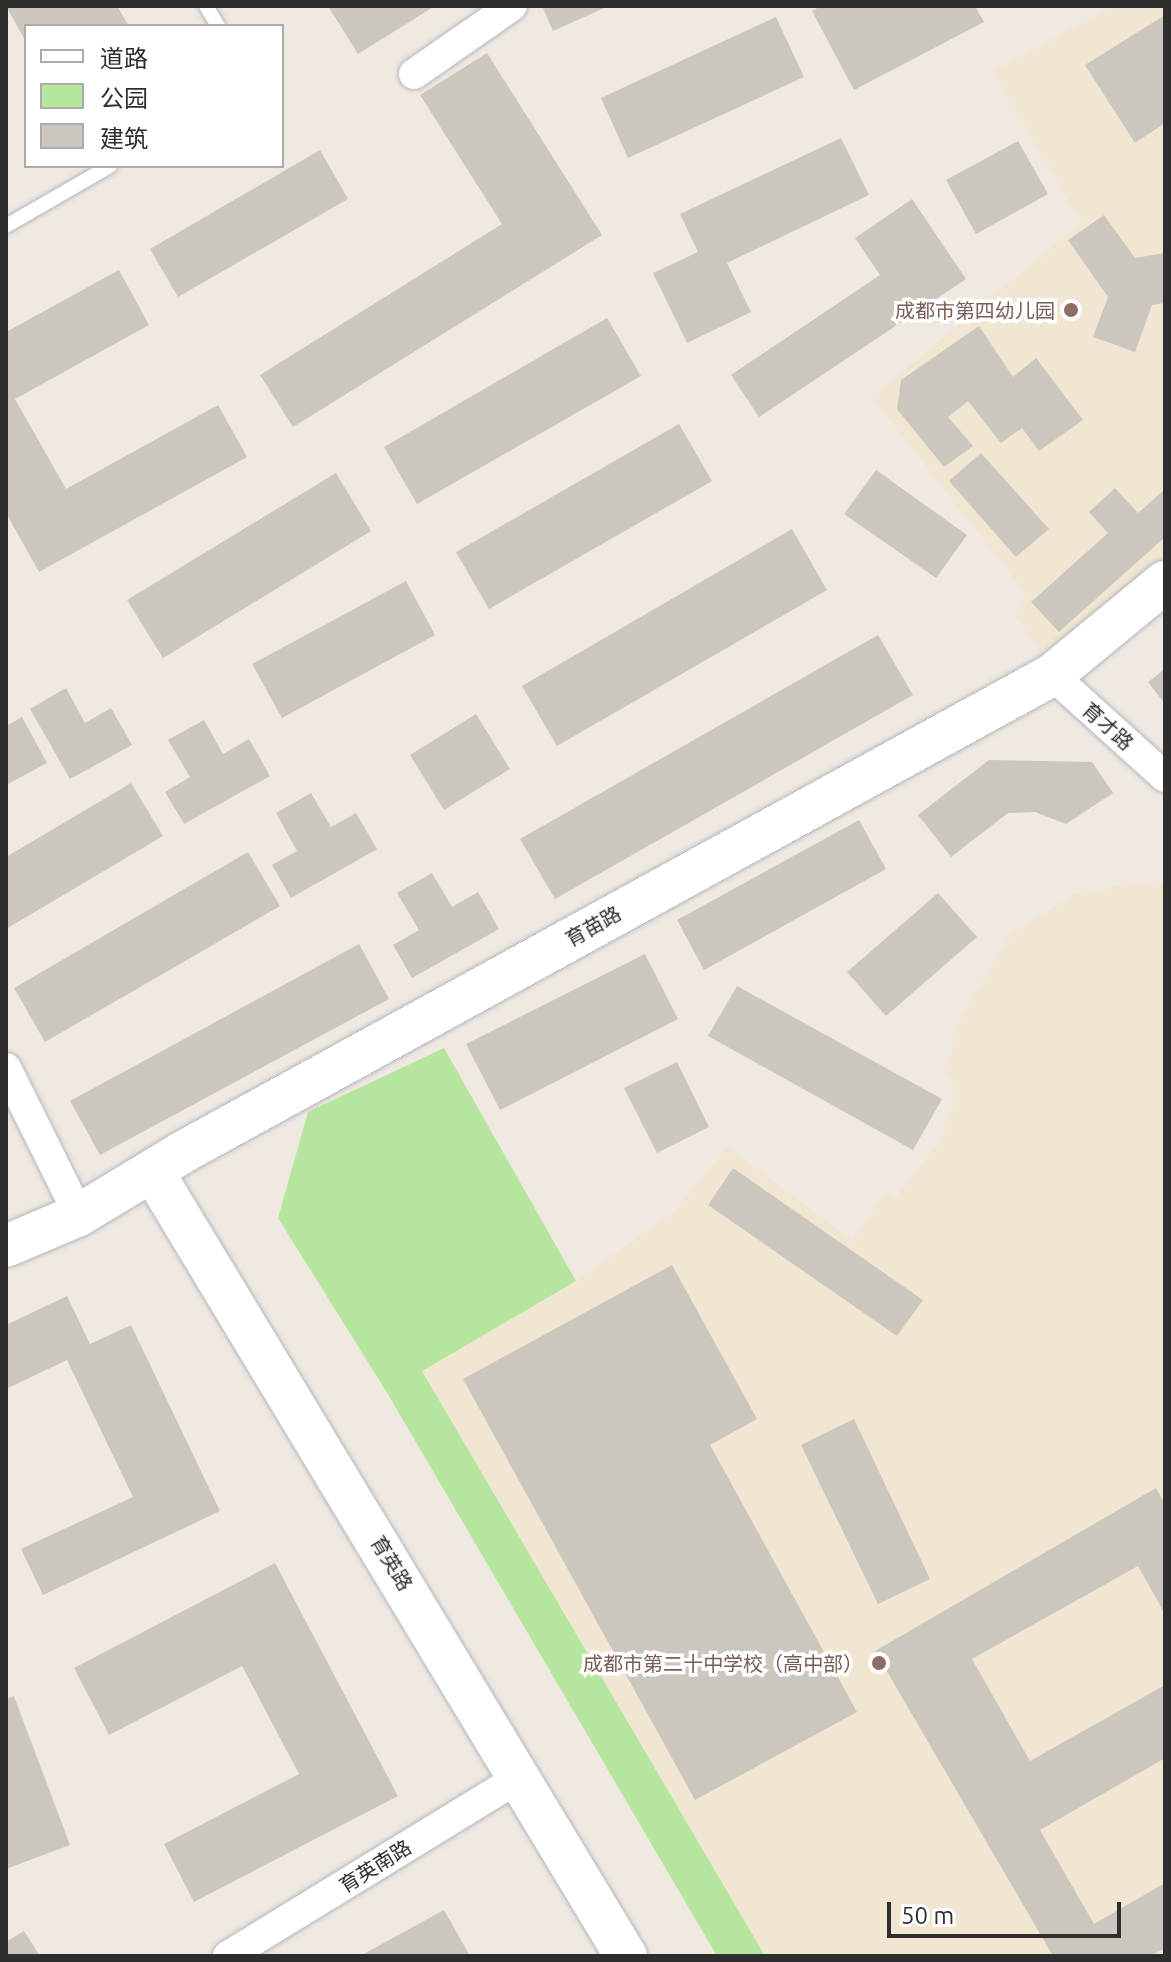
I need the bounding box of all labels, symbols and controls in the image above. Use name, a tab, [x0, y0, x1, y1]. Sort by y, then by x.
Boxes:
legend	[24, 24, 284, 168]
text: 道路	[100, 45, 148, 72]
text: 公园	[100, 85, 148, 112]
text: 建筑	[100, 125, 148, 152]
place label: 成都市第四幼儿园	[895, 298, 1055, 322]
marker: 成都市第四幼儿园	[1062, 301, 1080, 319]
street label: 育才路	[1078, 697, 1138, 755]
street label: 育苗路	[561, 901, 625, 951]
street label: 育英路	[366, 1531, 418, 1595]
place label: 成都市第二十中学校（高中部）	[583, 1651, 863, 1675]
marker: 成都市第二十中学校（高中部）	[870, 1654, 888, 1672]
street label: 育英南路	[335, 1835, 415, 1897]
scale bar	[891, 1886, 1125, 1936]
text: 50 m	[901, 1902, 954, 1929]

